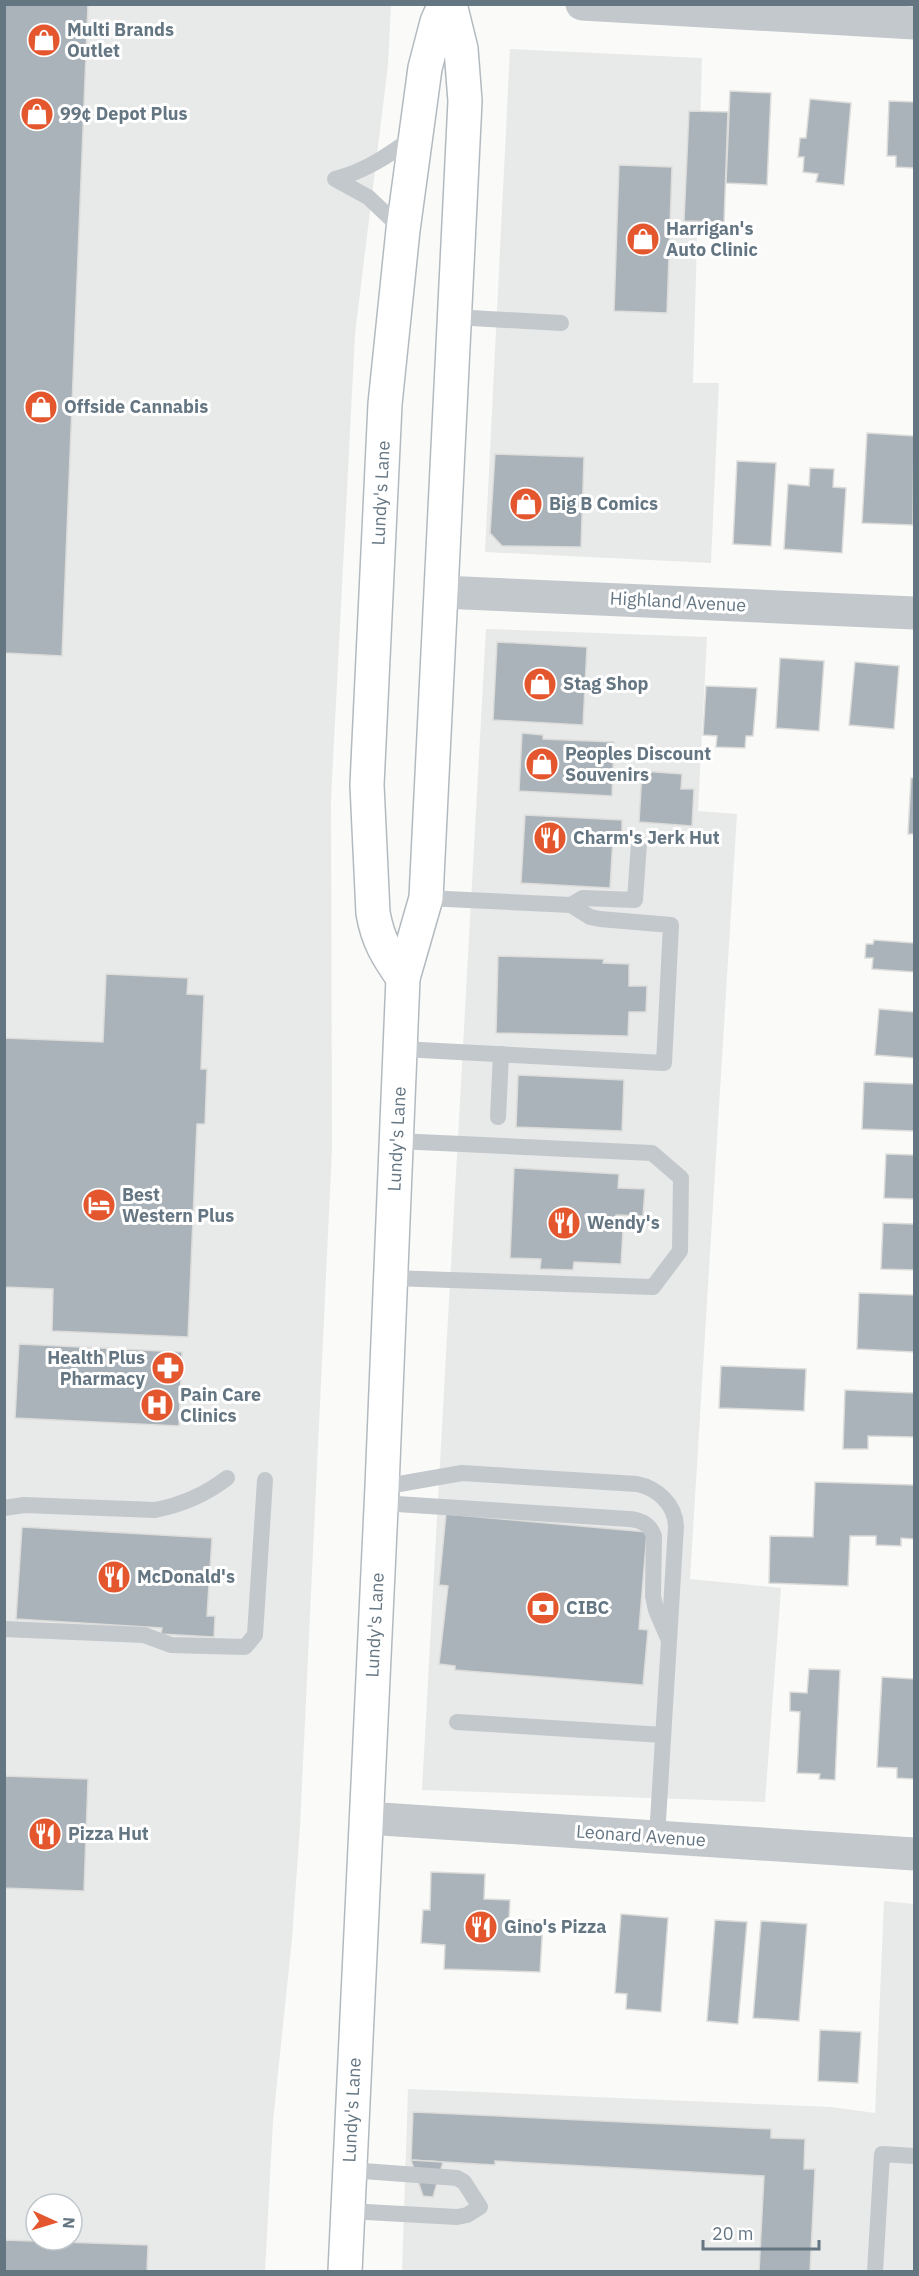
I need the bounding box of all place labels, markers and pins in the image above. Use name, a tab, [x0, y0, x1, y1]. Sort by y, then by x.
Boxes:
place label: Multi Brands Outlet	[67, 18, 174, 62]
shop icon: Multi Brands Outlet	[26, 22, 62, 58]
shop icon: 99¢ Depot Plus	[19, 96, 55, 132]
place label: 99¢ Depot Plus	[60, 102, 188, 125]
place label: Harrigan's Auto Clinic	[666, 217, 758, 261]
shop icon: Harrigan's Auto Clinic	[625, 221, 661, 257]
shop icon: Offside Cannabis	[23, 389, 59, 425]
place label: Offside Cannabis	[64, 395, 208, 418]
shop icon: Big B Comics	[508, 486, 544, 522]
place label: Big B Comics	[549, 492, 658, 515]
shop icon: Stag Shop	[522, 666, 558, 702]
place label: Stag Shop	[563, 672, 649, 695]
place label: Peoples Discount Souvenirs	[565, 742, 711, 786]
shop icon: Peoples Discount Souvenirs	[524, 746, 560, 782]
restaurant icon: Charm's Jerk Hut	[532, 820, 568, 856]
place label: Charm's Jerk Hut	[573, 826, 720, 849]
place label: Best Western Plus	[122, 1183, 234, 1227]
hotel icon: Best Western Plus	[81, 1187, 117, 1223]
restaurant icon: Wendy's	[546, 1205, 582, 1241]
place label: Wendy's	[587, 1211, 660, 1234]
place label: Health Plus Pharmacy	[47, 1346, 145, 1390]
pharmacy icon: Health Plus Pharmacy	[150, 1350, 186, 1386]
place label: Pain Care Clinics	[180, 1383, 261, 1427]
hospital icon: Pain Care Clinics	[139, 1387, 175, 1423]
restaurant icon: McDonald's	[96, 1559, 132, 1595]
place label: McDonald's	[137, 1565, 235, 1588]
bank icon: CIBC	[525, 1590, 561, 1626]
place label: CIBC	[566, 1596, 609, 1619]
restaurant icon: Pizza Hut	[27, 1816, 63, 1852]
place label: Pizza Hut	[68, 1822, 149, 1845]
restaurant icon: Gino's Pizza	[463, 1909, 499, 1945]
place label: Gino's Pizza	[504, 1915, 607, 1938]

